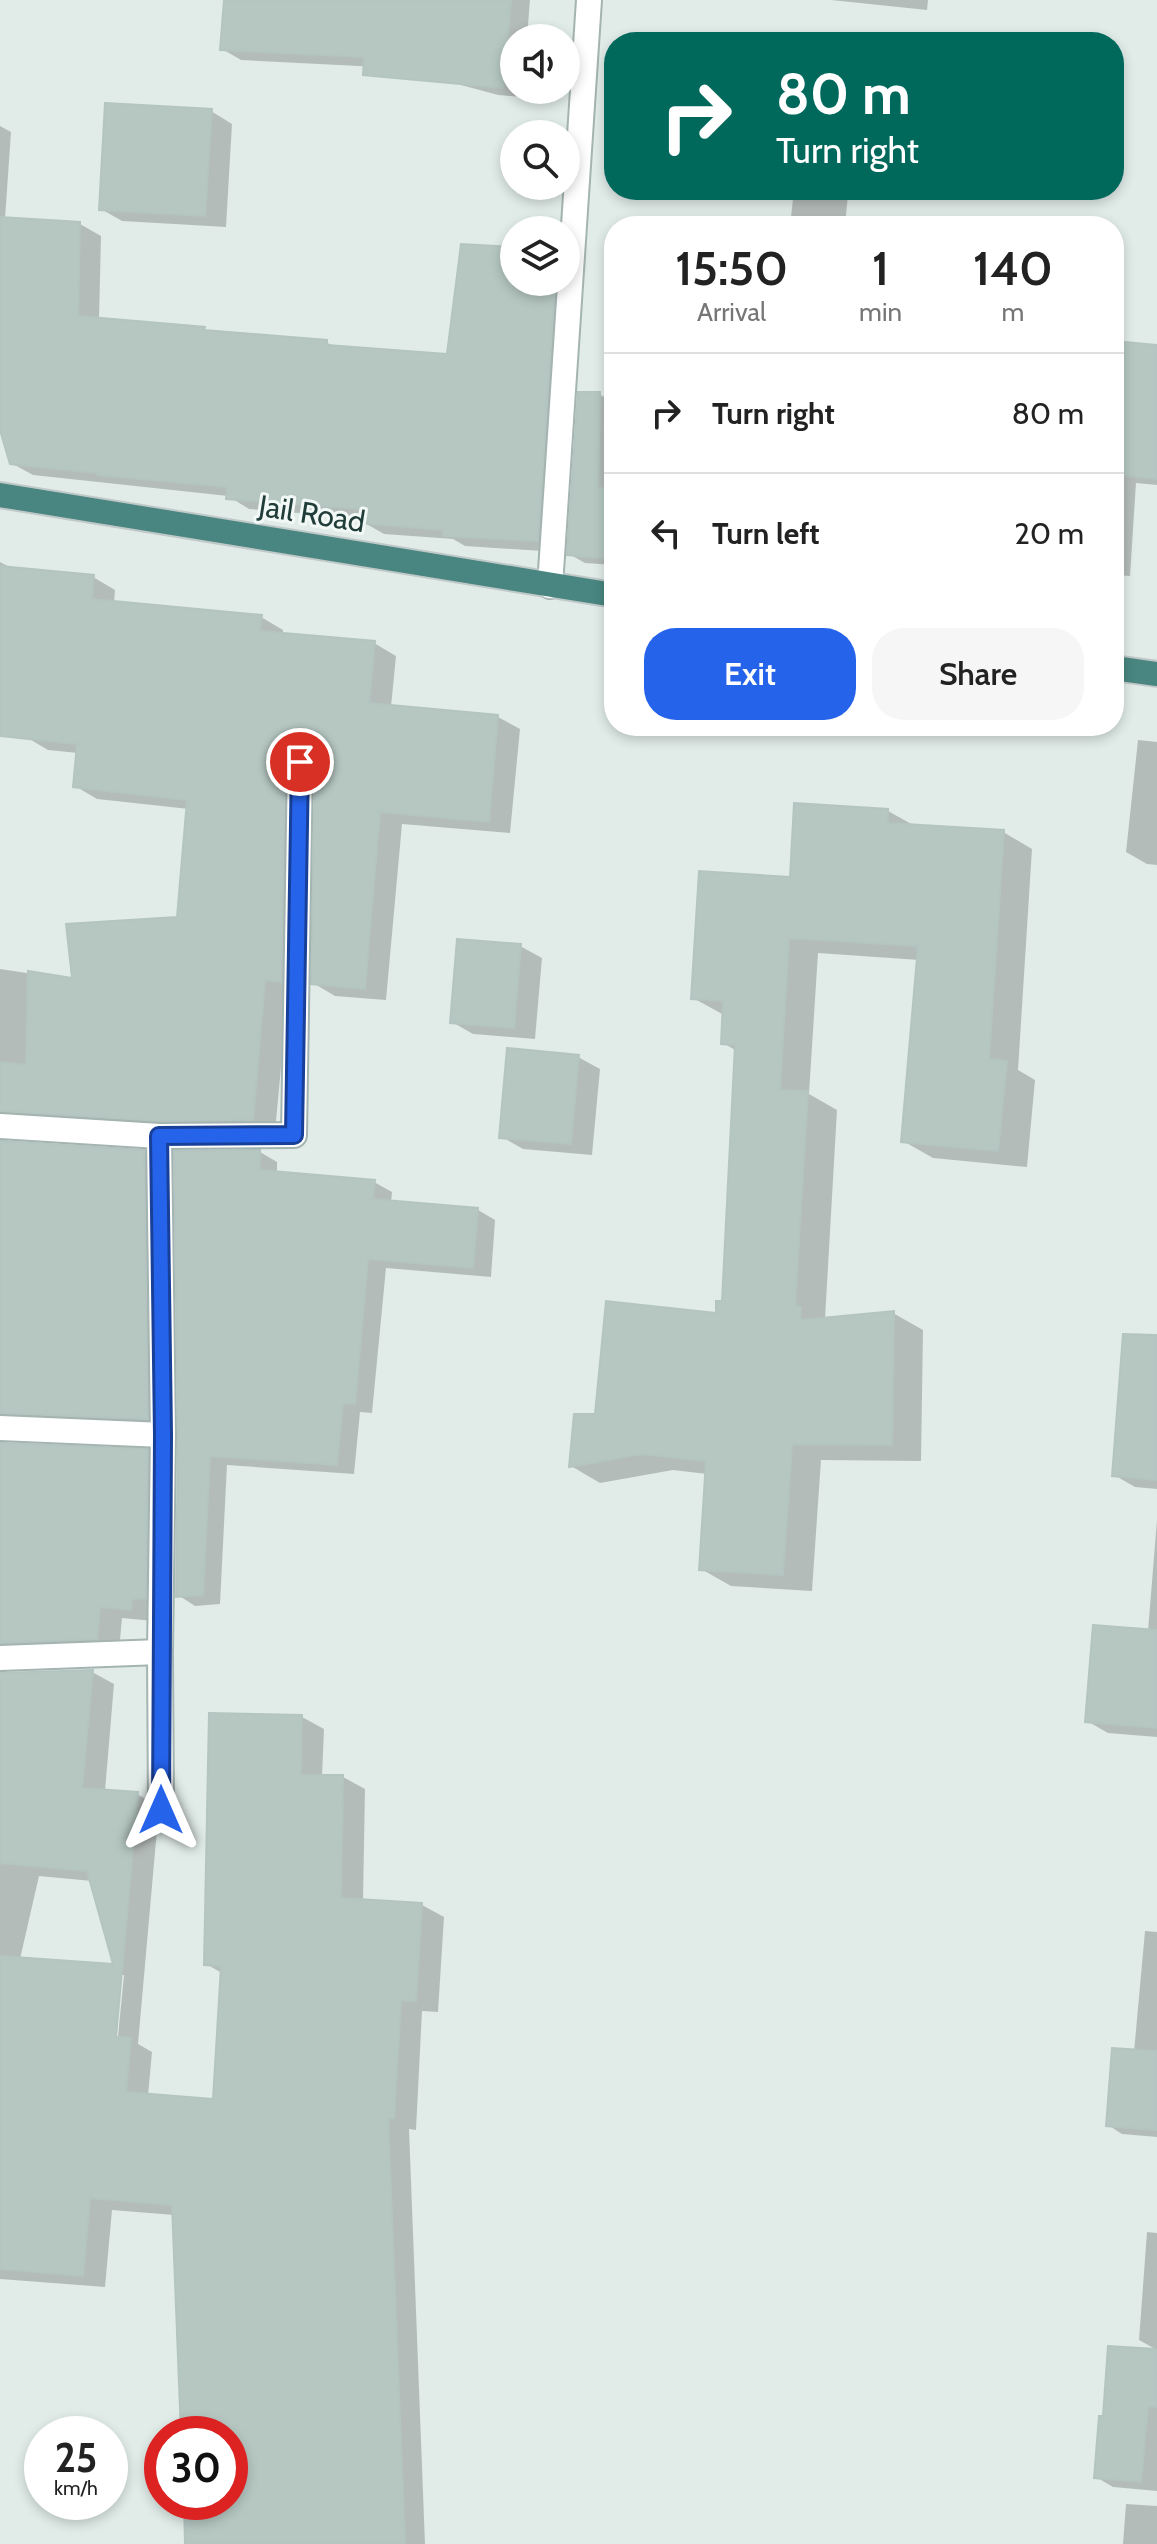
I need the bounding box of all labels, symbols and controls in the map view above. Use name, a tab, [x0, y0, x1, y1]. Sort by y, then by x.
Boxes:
map controls	[500, 24, 580, 296]
button: sound	[500, 24, 580, 104]
text: 80 m	[776, 60, 911, 128]
icon: right	[644, 64, 748, 168]
button: search	[500, 120, 580, 200]
text: Turn right	[776, 128, 919, 172]
button: layers	[500, 216, 580, 296]
text: 15:50	[675, 239, 788, 297]
text: 1	[872, 239, 889, 297]
text: 140	[973, 239, 1053, 297]
text: Arrival	[697, 296, 766, 328]
text: min	[859, 296, 902, 328]
text: m	[1002, 296, 1024, 328]
icon: right	[644, 391, 688, 435]
text: Turn right	[712, 395, 835, 432]
text: 80 m	[1012, 395, 1084, 432]
street label: Jail Road	[255, 487, 368, 540]
icon: left	[644, 511, 688, 555]
text: Turn left	[712, 515, 820, 552]
text: 20 m	[1014, 515, 1084, 552]
button: Exit	[644, 628, 856, 720]
button: Share	[872, 628, 1084, 720]
pin	[266, 728, 334, 796]
icon: arrive	[278, 740, 322, 784]
position arrow	[119, 1768, 203, 1852]
speed limit sign: 30	[144, 2416, 248, 2520]
text: 25	[55, 2433, 97, 2482]
text: km/h	[54, 2476, 98, 2500]

